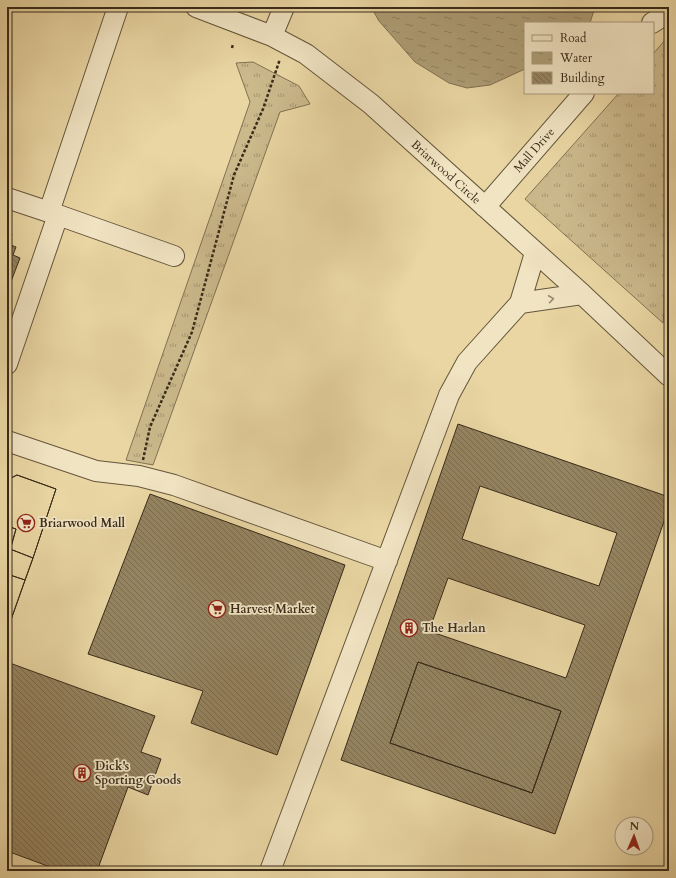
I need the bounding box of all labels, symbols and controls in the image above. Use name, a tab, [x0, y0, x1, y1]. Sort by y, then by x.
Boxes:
legend	[524, 22, 654, 94]
text: Road	[560, 30, 587, 46]
text: Water	[559, 50, 593, 66]
text: Building	[560, 70, 605, 86]
street label: Mall Drive	[510, 124, 558, 176]
street label: Briarwood Circle	[408, 136, 484, 208]
one-way arrow	[548, 295, 554, 304]
supermarket icon: Briarwood Mall	[16, 513, 36, 533]
place label: Briarwood Mall	[39, 515, 126, 531]
supermarket icon: Harvest Market	[207, 599, 227, 619]
place label: Harvest Market	[230, 601, 316, 617]
building icon: The Harlan	[399, 618, 419, 638]
place label: The Harlan	[422, 620, 486, 636]
place label: Dick's Sporting Goods	[95, 758, 181, 788]
building icon: Dick's Sporting Goods	[72, 763, 92, 783]
north arrow	[614, 816, 654, 856]
text: N	[629, 819, 640, 834]

